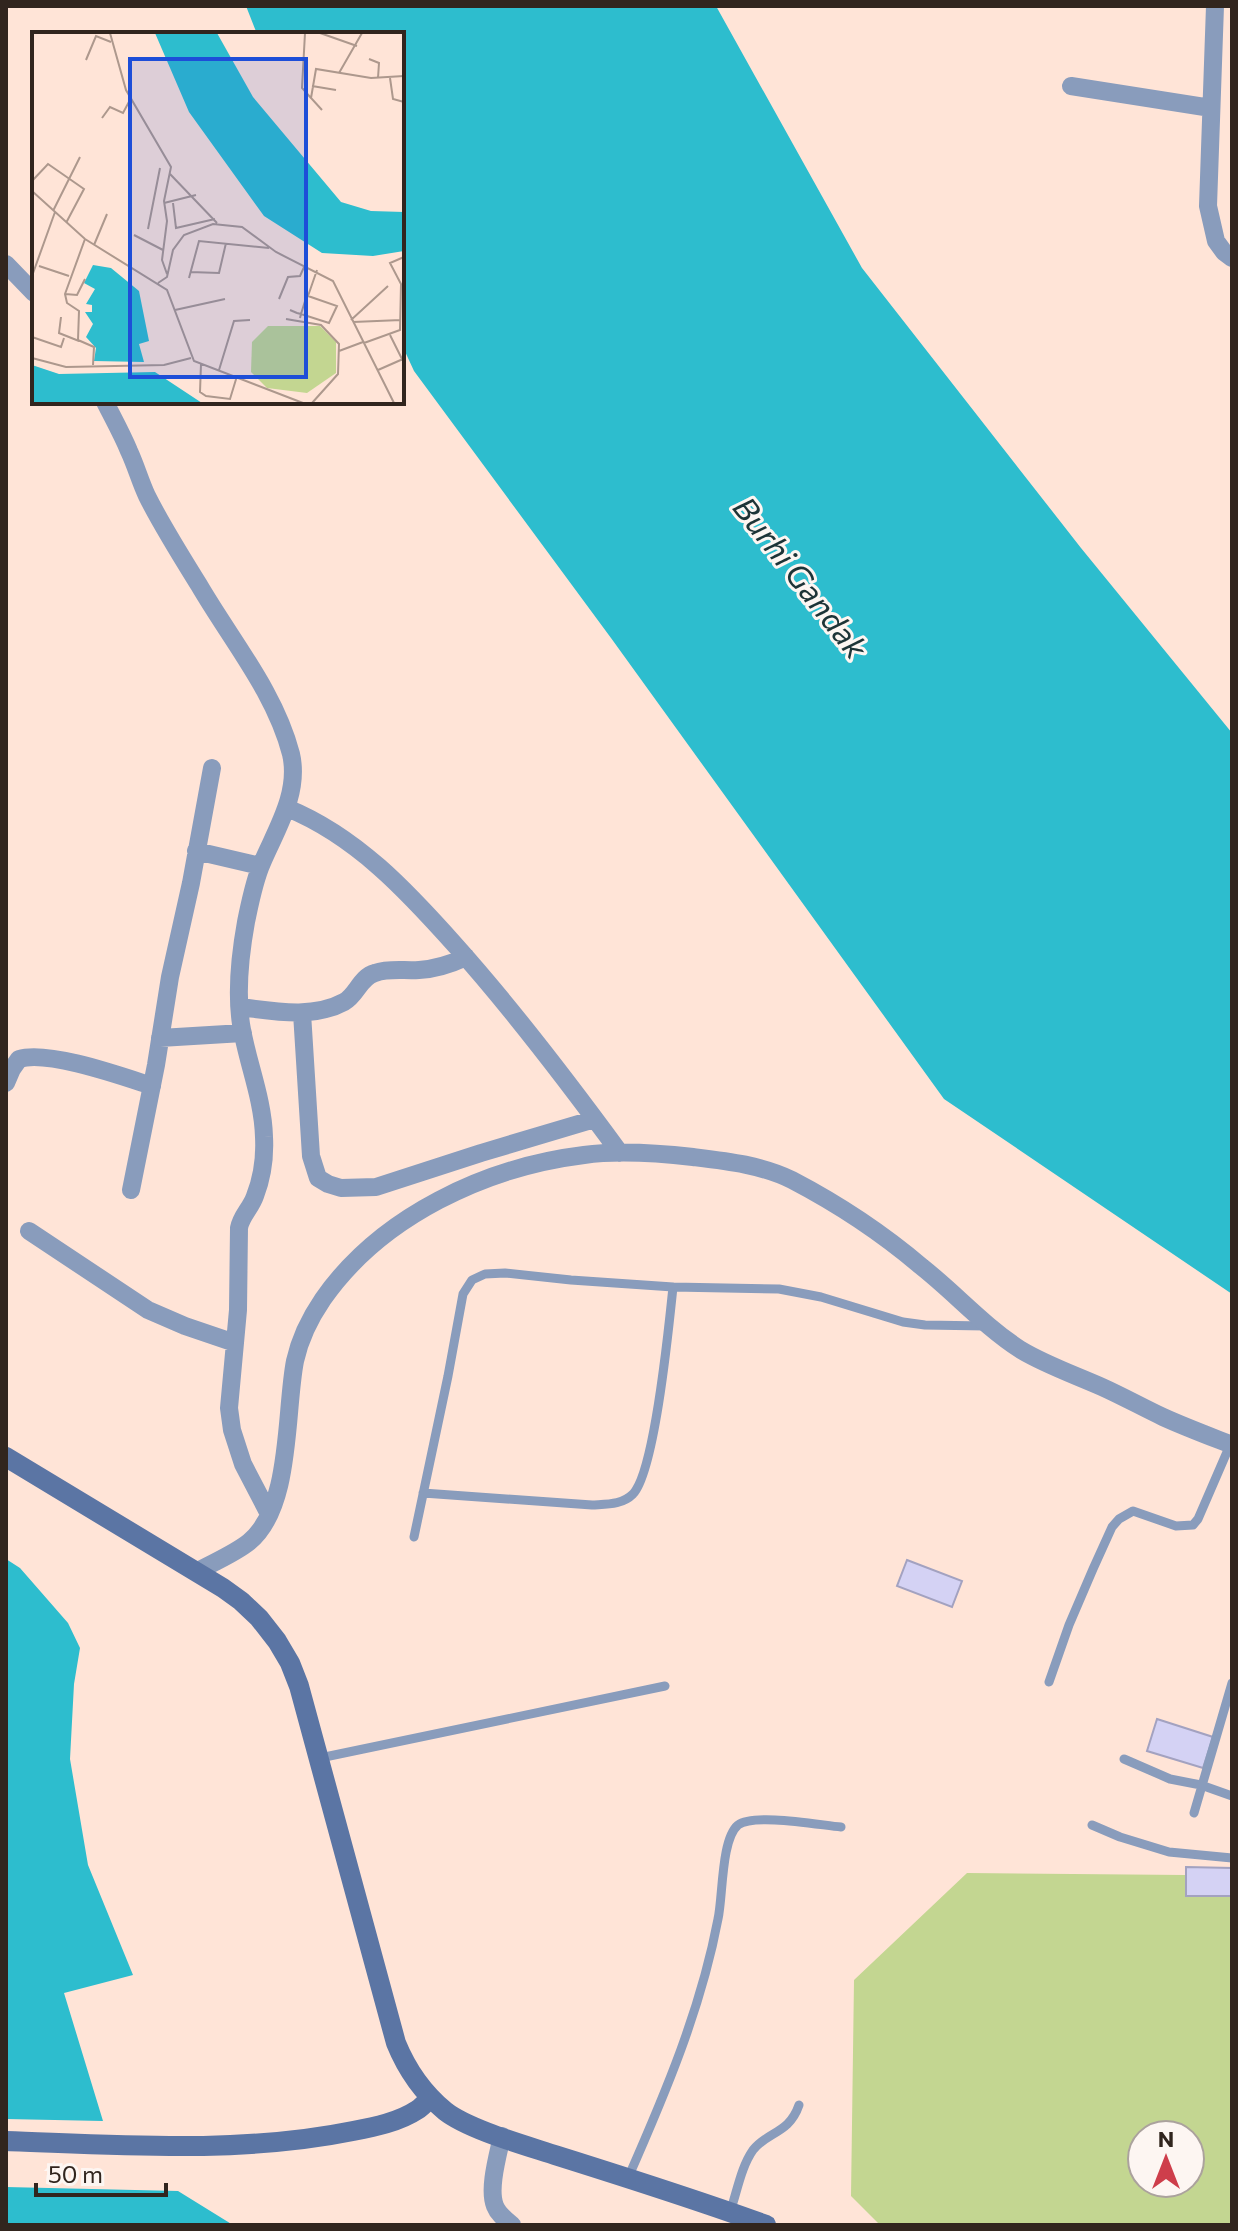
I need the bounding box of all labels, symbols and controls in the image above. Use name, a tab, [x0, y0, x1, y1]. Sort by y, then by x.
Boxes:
inset map	[32, 32, 404, 404]
water label: Burhi Gandak	[726, 488, 878, 666]
north arrow	[1126, 2119, 1206, 2199]
text: N	[1158, 2125, 1174, 2152]
scale bar	[36, 2147, 166, 2197]
text: 50 m	[48, 2159, 103, 2188]

